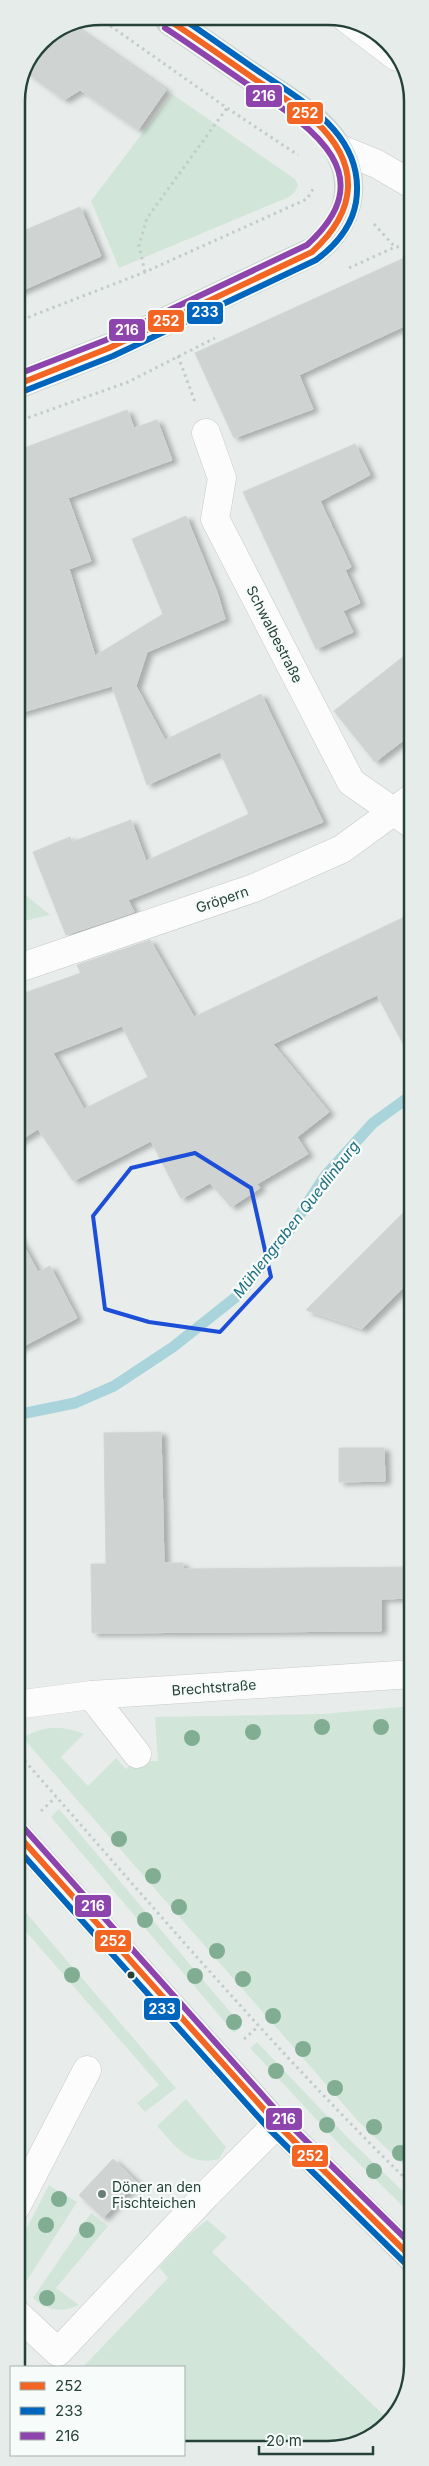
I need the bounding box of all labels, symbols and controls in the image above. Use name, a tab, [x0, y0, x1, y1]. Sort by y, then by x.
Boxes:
line badge: 216	[245, 84, 283, 108]
text: 216	[252, 87, 276, 104]
line badge: 252	[286, 101, 324, 125]
text: 252	[292, 104, 318, 121]
line badge: 233	[186, 301, 224, 325]
text: 233	[192, 303, 218, 320]
line badge: 252	[147, 309, 185, 333]
text: 252	[153, 312, 179, 329]
line badge: 216	[108, 318, 146, 342]
text: 216	[115, 321, 139, 338]
street label: Schwalbestraße	[243, 583, 307, 685]
street label: Gröpern	[194, 882, 250, 916]
water label: Mühlengraben Quedlinburg	[229, 1137, 363, 1301]
street label: Brechtstraße	[171, 1676, 257, 1698]
line badge: 216	[74, 1894, 112, 1918]
text: 216	[81, 1897, 105, 1914]
line badge: 252	[94, 1929, 132, 1953]
text: 252	[100, 1932, 126, 1949]
unlabelled marker	[126, 1970, 136, 1980]
line badge: 233	[143, 1997, 181, 2021]
text: 233	[149, 2000, 175, 2017]
line badge: 216	[265, 2107, 303, 2131]
text: 216	[272, 2110, 296, 2127]
line badge: 252	[291, 2144, 329, 2168]
text: 252	[297, 2147, 323, 2164]
place label: Döner an den Fischteichen	[112, 2178, 201, 2211]
marker: Döner an den Fischteichen	[96, 2188, 108, 2200]
legend	[10, 2366, 185, 2456]
text: 252	[55, 2376, 82, 2395]
text: 233	[55, 2401, 83, 2420]
scale bar	[259, 2424, 373, 2456]
text: 216	[55, 2426, 80, 2445]
text: 20 m	[266, 2431, 302, 2450]

